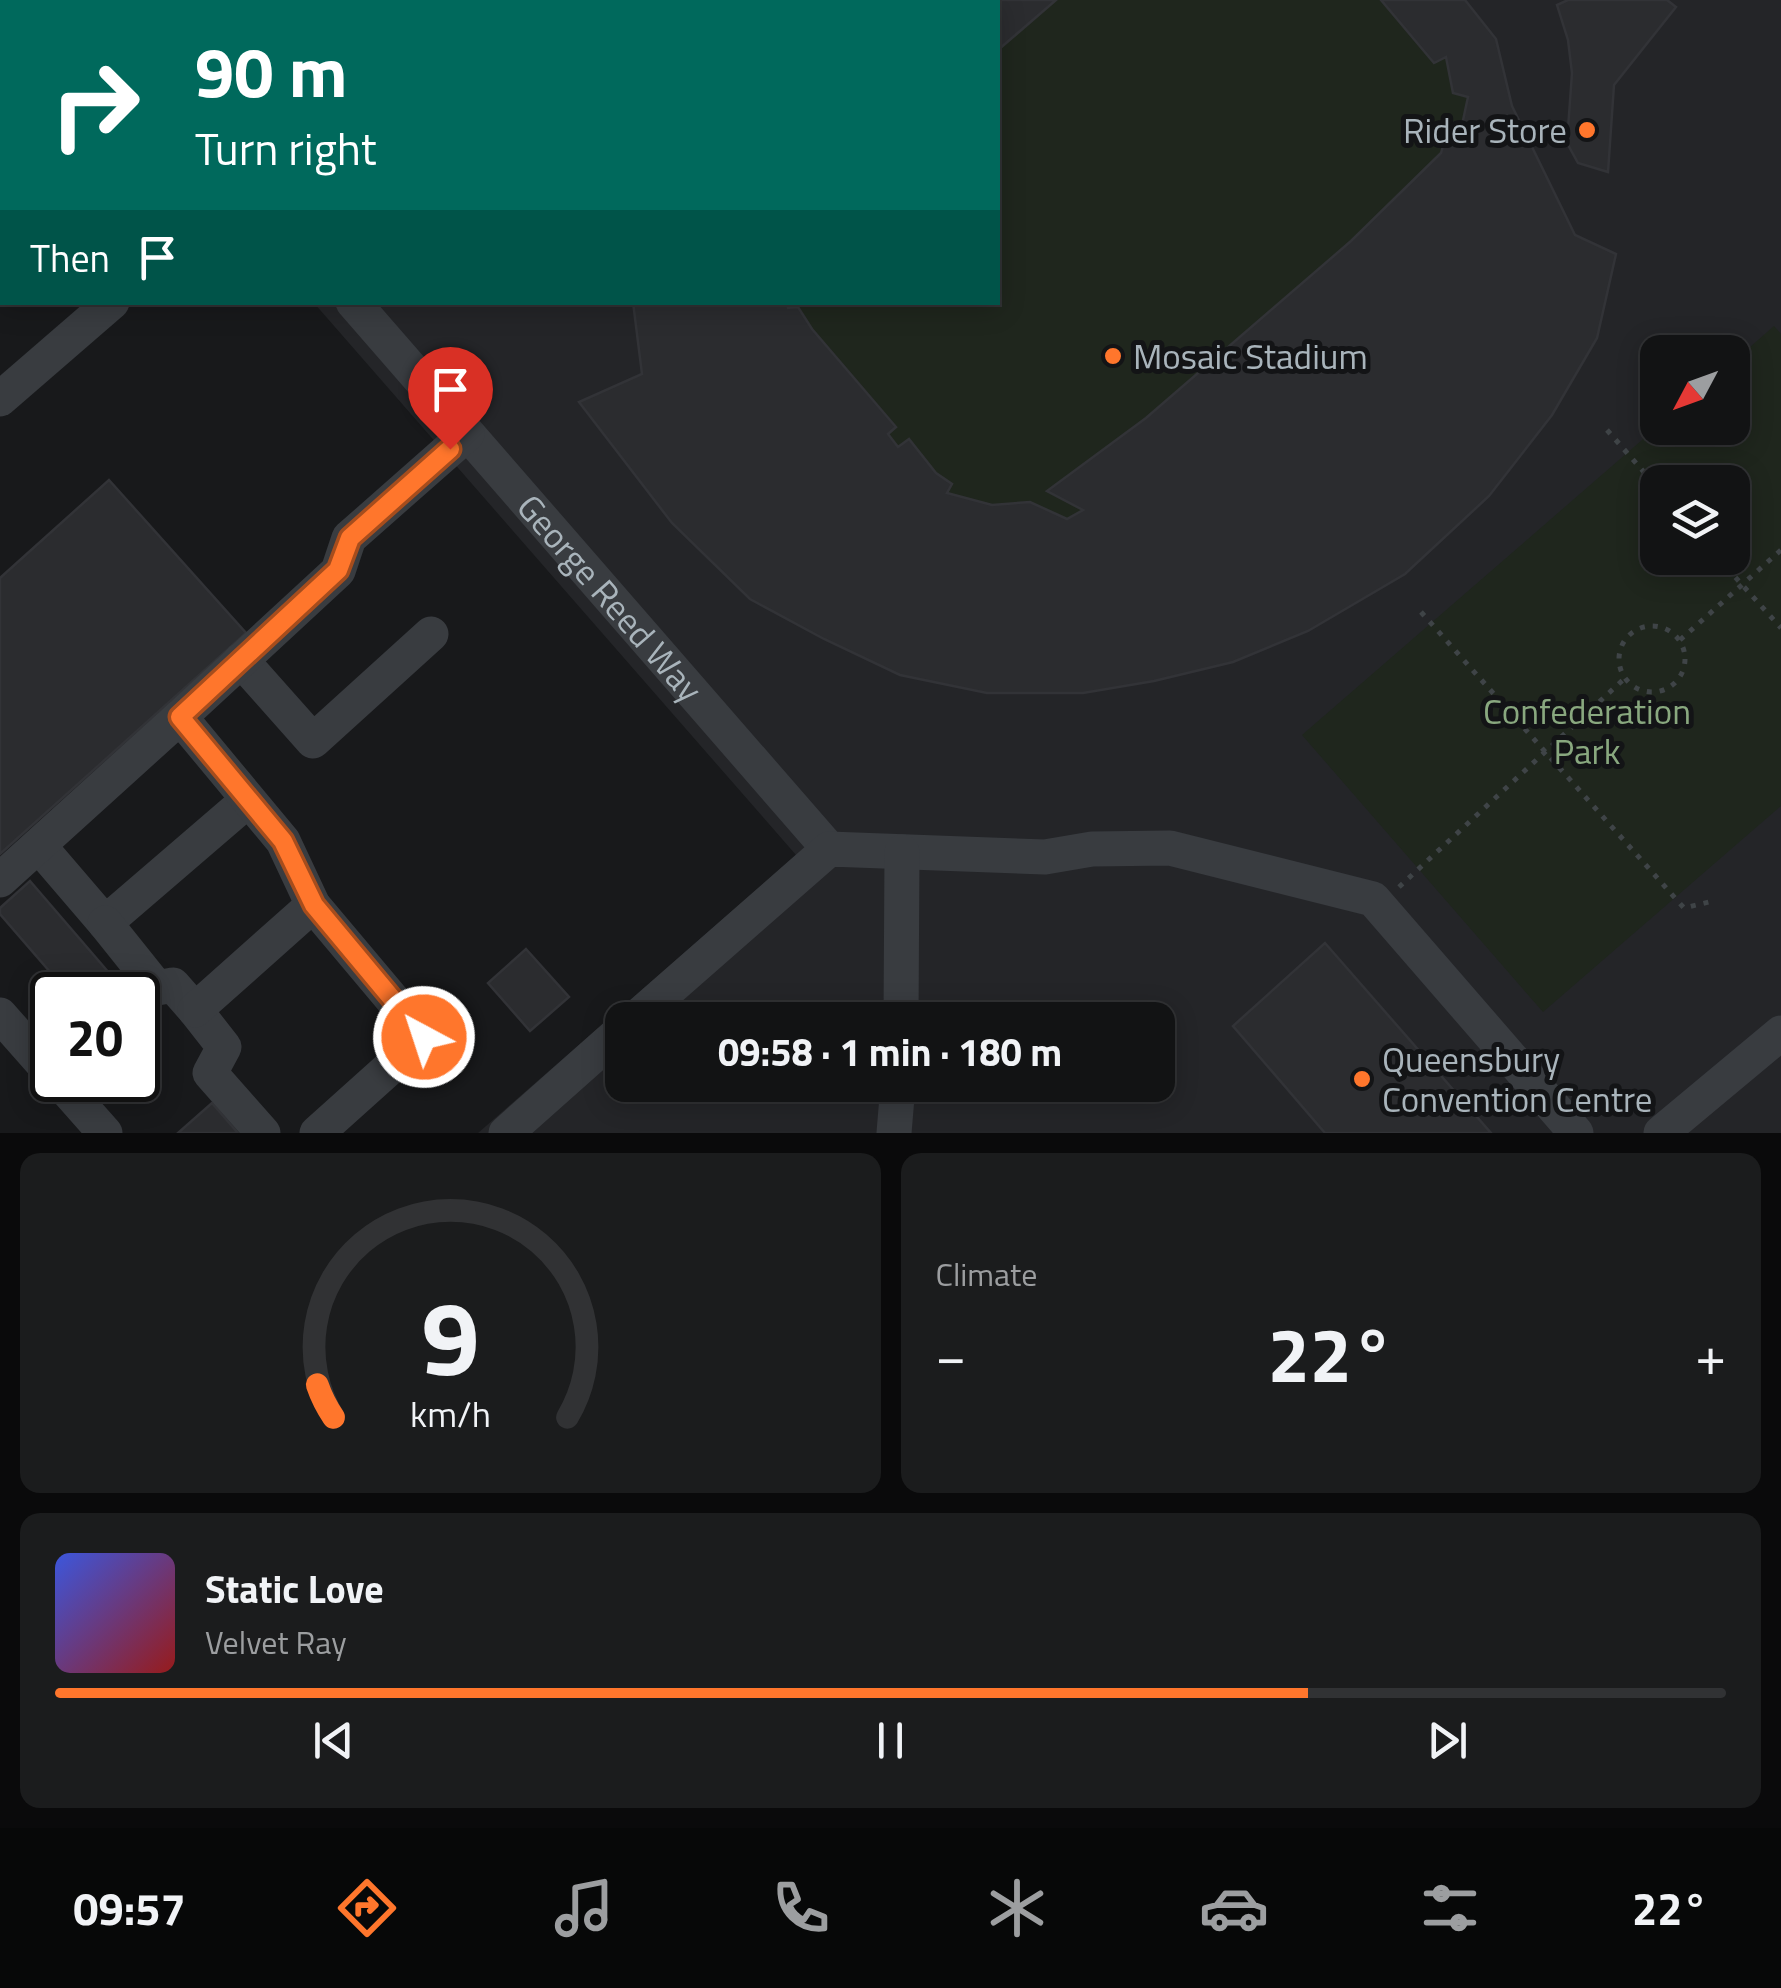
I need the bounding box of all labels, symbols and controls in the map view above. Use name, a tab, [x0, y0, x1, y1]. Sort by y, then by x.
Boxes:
text: 90 m	[195, 18, 348, 124]
icon: right	[30, 40, 160, 170]
place label: Rider Store	[1403, 103, 1567, 157]
text: Turn right	[195, 114, 377, 182]
marker: Rider Store	[1576, 119, 1598, 141]
text: Then	[30, 229, 110, 287]
icon: arrive	[130, 230, 185, 285]
place label: Mosaic Stadium	[1133, 329, 1368, 383]
north arrow	[1640, 335, 1750, 445]
map controls	[1640, 335, 1750, 575]
marker: Mosaic Stadium	[1102, 345, 1124, 367]
pin	[408, 347, 493, 450]
icon: arrive	[423, 362, 478, 417]
button: layers	[1640, 465, 1750, 575]
street label: George Reed Way	[504, 482, 716, 714]
park label: Confederation Park	[1483, 684, 1691, 778]
speed limit sign: 20	[30, 972, 160, 1102]
position arrow	[372, 985, 476, 1089]
text: 09:58 · 1 min · 180 m	[718, 1023, 1062, 1081]
place label: Queensbury Convention Centre	[1382, 1032, 1652, 1126]
marker: Queensbury Convention Centre	[1351, 1068, 1373, 1090]
text: Climate	[936, 1250, 1037, 1298]
text: 9	[421, 1257, 479, 1415]
text: 22°	[1268, 1297, 1394, 1411]
text: −	[936, 1313, 966, 1396]
text: +	[1695, 1313, 1726, 1396]
text: km/h	[410, 1386, 491, 1441]
text: Static Love	[205, 1560, 384, 1618]
text: Velvet Ray	[205, 1618, 347, 1666]
icon: previous	[306, 1713, 361, 1768]
icon: pause	[863, 1713, 918, 1768]
icon: next	[1420, 1713, 1475, 1768]
icon: directions	[332, 1873, 402, 1943]
icon: music	[549, 1873, 619, 1943]
icon: phone	[766, 1873, 836, 1943]
icon: climate	[982, 1873, 1052, 1943]
icon: car	[1199, 1873, 1269, 1943]
icon: filters	[1415, 1873, 1485, 1943]
text: 09:57	[73, 1874, 186, 1942]
text: 22°	[1632, 1874, 1708, 1942]

